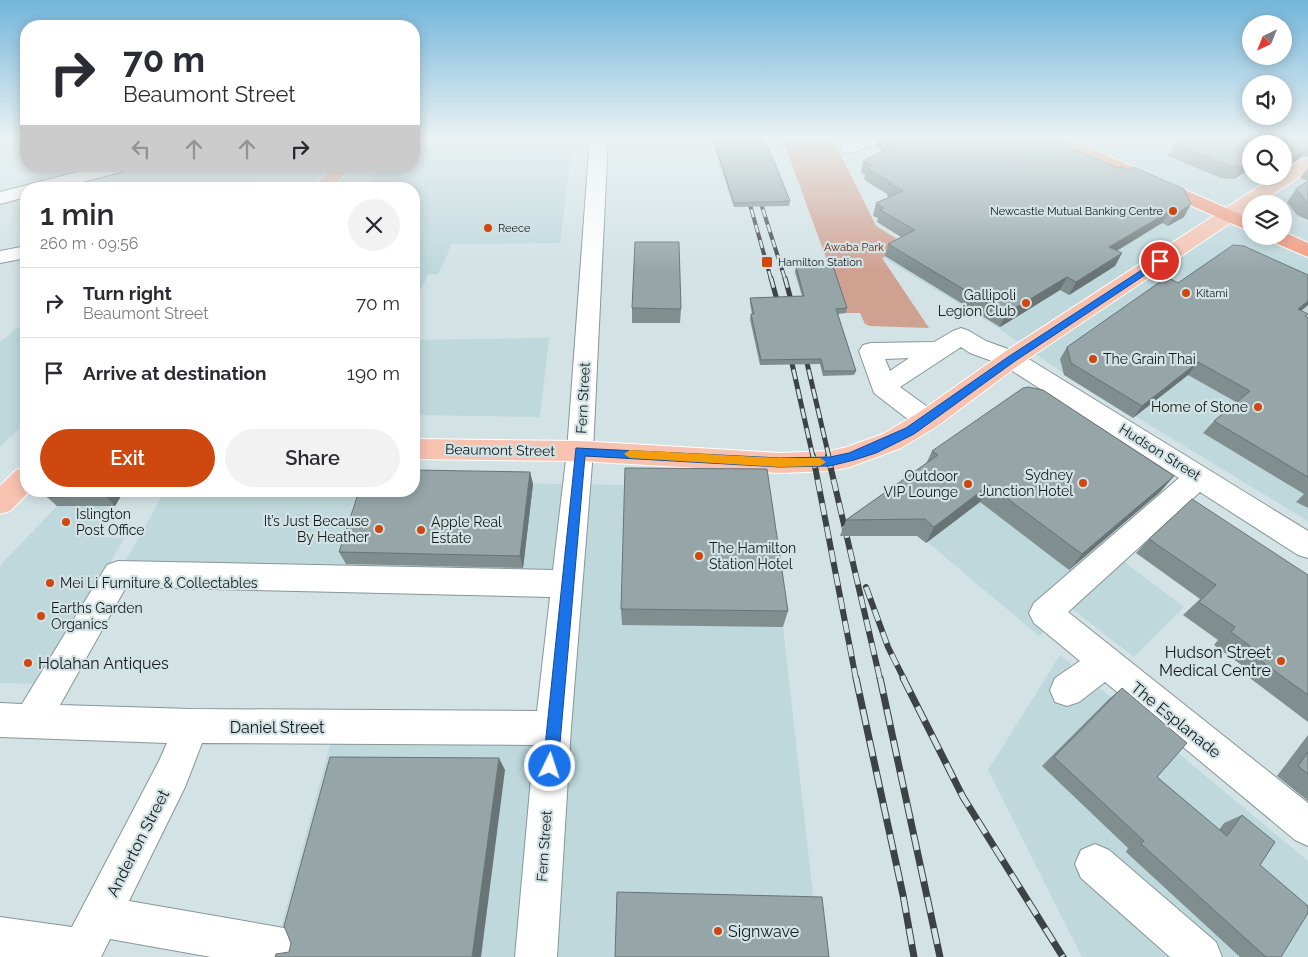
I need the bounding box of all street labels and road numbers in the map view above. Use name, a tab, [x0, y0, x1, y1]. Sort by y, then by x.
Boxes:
street label: Fern Street	[573, 362, 593, 434]
street label: Hudson Street	[1116, 421, 1204, 484]
street label: Beaumont Street	[445, 441, 555, 459]
street label: The Esplanade	[1127, 678, 1225, 762]
street label: Daniel Street	[230, 718, 325, 737]
street label: Anderton Street	[103, 786, 173, 900]
street label: Fern Street	[534, 809, 554, 882]

